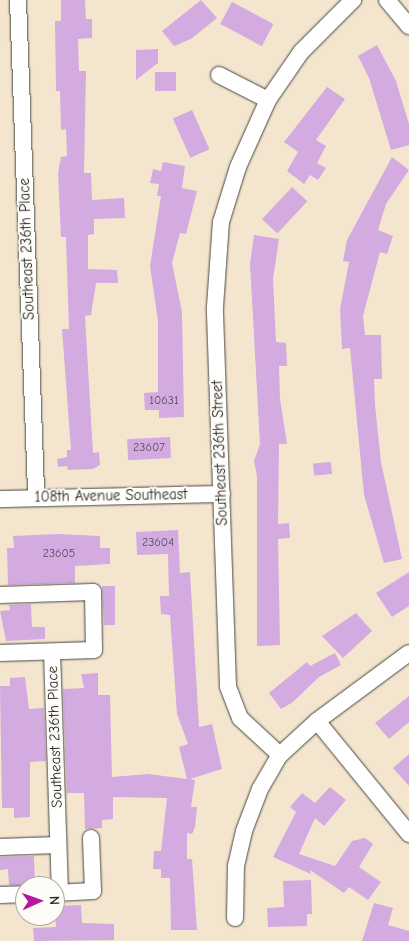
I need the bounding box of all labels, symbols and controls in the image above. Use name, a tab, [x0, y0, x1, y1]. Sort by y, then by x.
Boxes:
street label: Southeast 236th Place	[16, 178, 38, 320]
street label: Southeast 236th Street	[208, 380, 232, 526]
house number: 10631	[149, 394, 179, 408]
house number: 23607	[133, 441, 165, 455]
street label: 108th Avenue Southeast	[34, 486, 188, 506]
house number: 23604	[142, 536, 174, 550]
house number: 23605	[43, 547, 75, 561]
street label: Southeast 236th Place	[44, 666, 66, 808]
north arrow	[15, 876, 65, 926]
text: N	[46, 896, 63, 905]

